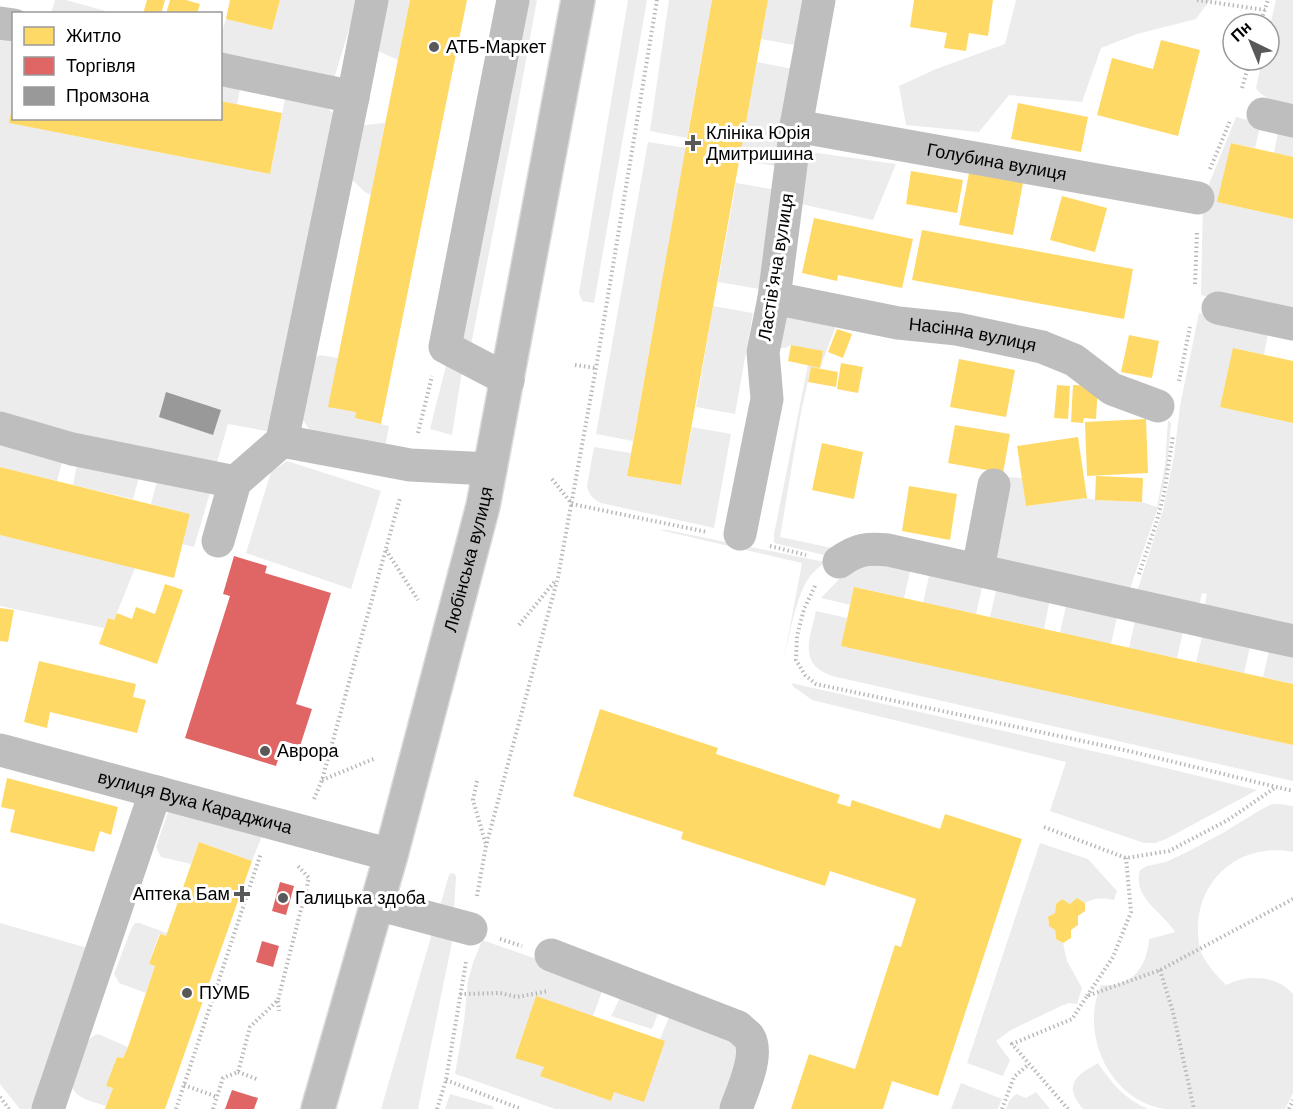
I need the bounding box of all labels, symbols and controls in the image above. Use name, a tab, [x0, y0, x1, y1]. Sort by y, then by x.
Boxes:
legend	[12, 12, 222, 120]
north arrow	[1221, 12, 1281, 72]
text: Пн	[1228, 18, 1255, 45]
text: Житло	[66, 26, 121, 46]
place label: АТБ-Маркет	[446, 37, 546, 57]
marker: АТБ-Маркет	[427, 40, 441, 54]
text: Торгівля	[66, 56, 136, 76]
text: Промзона	[66, 86, 150, 106]
place label: Клініка Юрія Дмитришина	[706, 123, 814, 164]
marker: Клініка Юрія Дмитришина	[684, 134, 702, 152]
street label: Голубина вулиця	[925, 140, 1068, 184]
street label: Ластівʼяча вулиця	[754, 192, 798, 342]
street label: Насінна вулиця	[908, 314, 1038, 356]
street label: Любінська вулиця	[440, 485, 496, 634]
place label: Аврора	[277, 741, 340, 761]
marker: Аврора	[258, 744, 272, 758]
street label: вулиця Вука Караджича	[96, 767, 295, 838]
place label: Аптека Бам	[133, 884, 230, 904]
marker: Аптека Бам	[235, 887, 249, 901]
place label: Галицька здоба	[295, 888, 427, 908]
marker: Галицька здоба	[276, 891, 290, 905]
place label: ПУМБ	[199, 983, 250, 1003]
marker: ПУМБ	[180, 986, 194, 1000]

